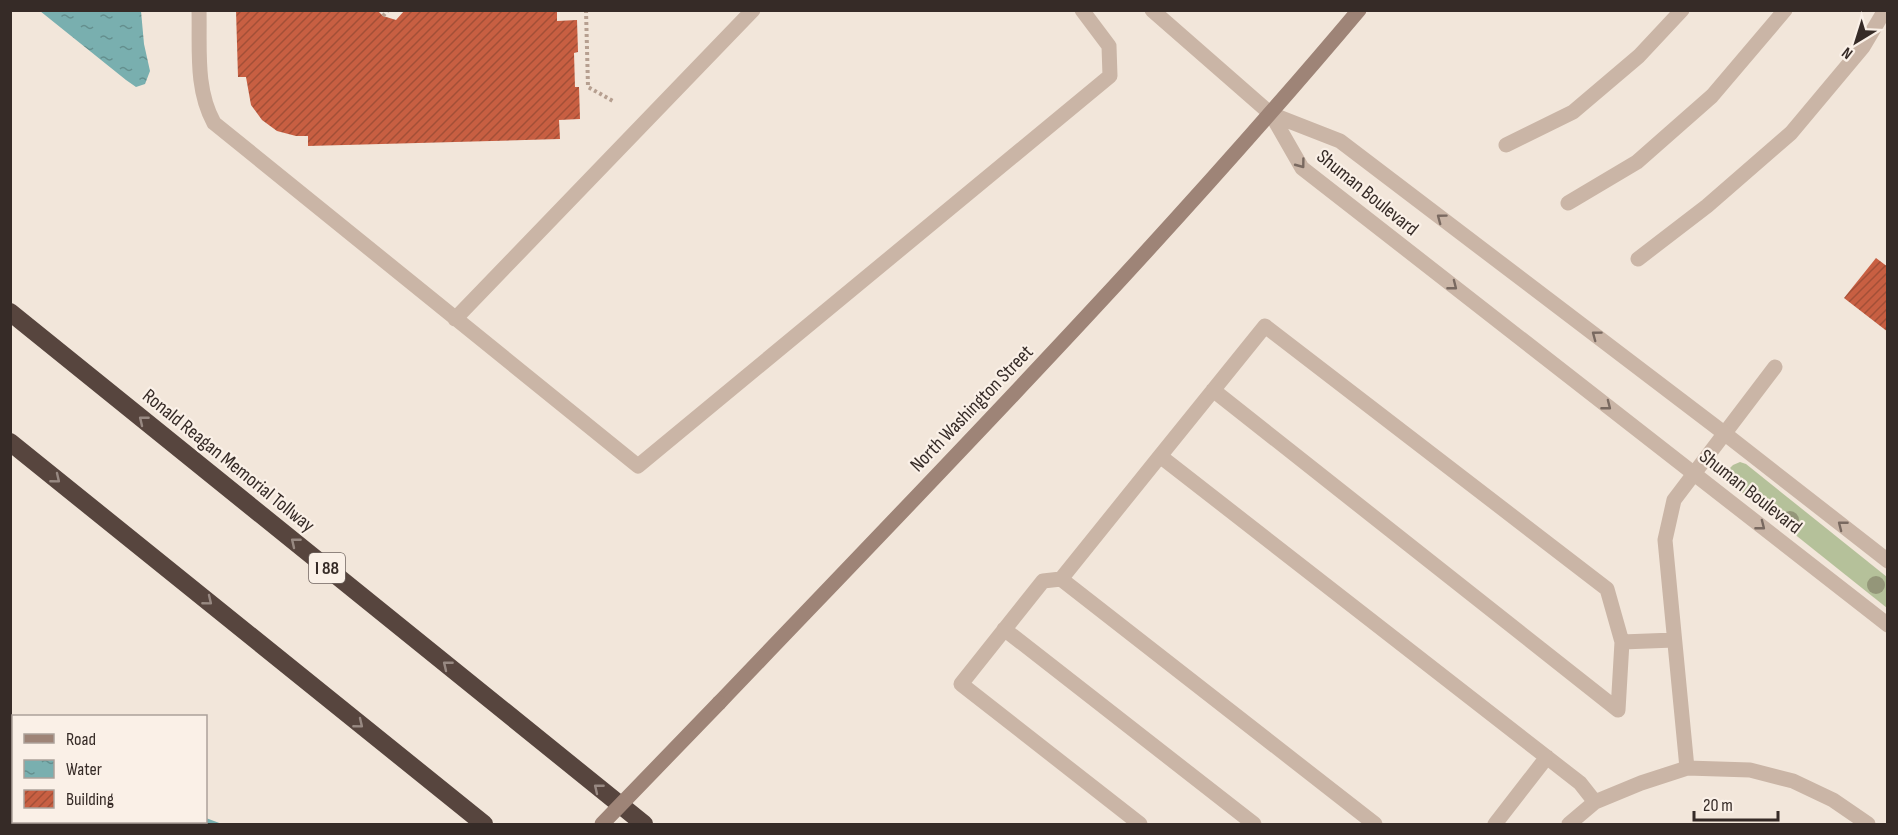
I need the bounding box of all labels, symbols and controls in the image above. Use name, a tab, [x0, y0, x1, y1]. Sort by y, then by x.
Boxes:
north arrow	[1826, 12, 1886, 72]
text: N	[1838, 43, 1857, 63]
street label: Shuman Boulevard	[1312, 144, 1423, 241]
one-way arrow	[1294, 157, 1305, 168]
one-way arrow	[1436, 214, 1447, 225]
one-way arrow	[1446, 278, 1457, 289]
one-way arrow	[1592, 332, 1603, 343]
street label: North Washington Street	[905, 340, 1038, 477]
street label: Ronald Reagan Memorial Tollway	[137, 384, 320, 538]
one-way arrow	[1600, 398, 1611, 409]
one-way arrow	[139, 416, 150, 427]
street label: Shuman Boulevard	[1694, 444, 1807, 539]
one-way arrow	[49, 472, 60, 483]
one-way arrow	[1754, 518, 1765, 529]
one-way arrow	[1837, 521, 1848, 532]
one-way arrow	[291, 539, 302, 550]
road number: I 88	[309, 553, 345, 583]
one-way arrow	[201, 594, 212, 605]
one-way arrow	[442, 661, 453, 672]
legend	[12, 715, 207, 823]
one-way arrow	[353, 717, 364, 728]
text: Road	[66, 729, 96, 750]
text: Water	[66, 759, 102, 780]
one-way arrow	[594, 784, 605, 795]
scale bar	[1694, 784, 1778, 822]
text: Building	[66, 789, 114, 810]
text: 20 m	[1703, 795, 1733, 816]

